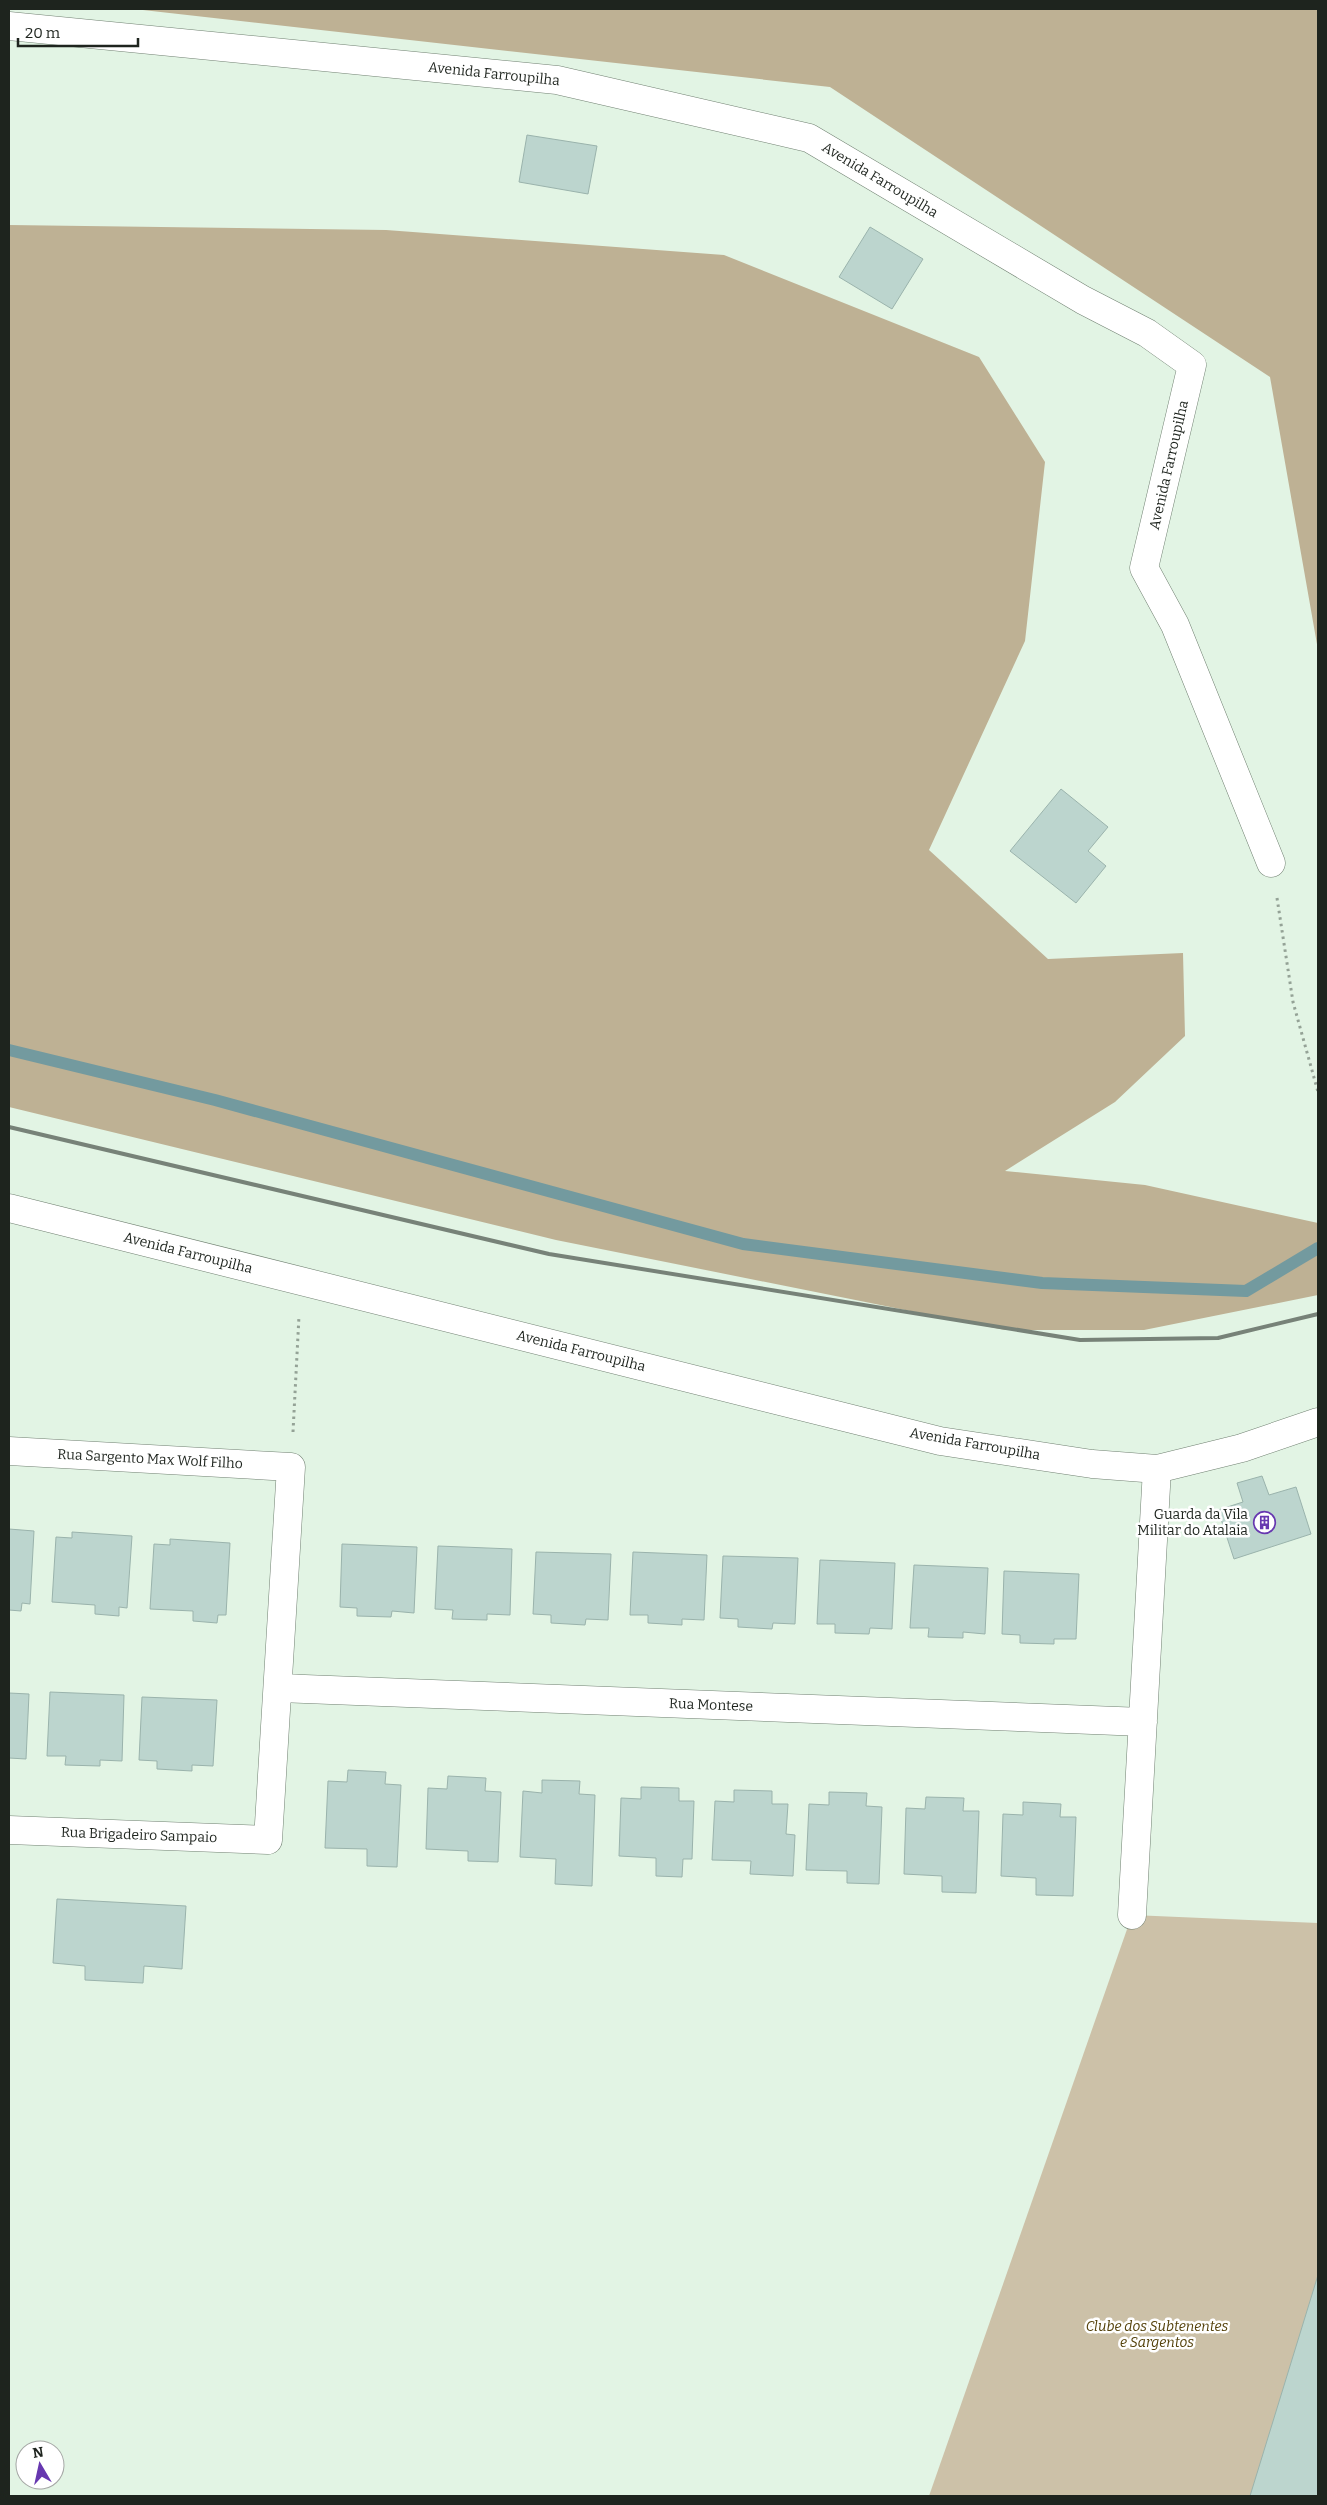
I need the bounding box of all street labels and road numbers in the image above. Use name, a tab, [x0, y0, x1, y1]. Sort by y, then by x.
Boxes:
street label: Avenida Farroupilha	[427, 59, 561, 89]
street label: Avenida Farroupilha	[819, 139, 941, 222]
street label: Avenida Farroupilha	[1146, 398, 1192, 531]
street label: Avenida Farroupilha	[122, 1229, 255, 1277]
street label: Avenida Farroupilha	[515, 1327, 648, 1375]
street label: Avenida Farroupilha	[908, 1424, 1042, 1464]
street label: Rua Sargento Max Wolf Filho	[57, 1446, 243, 1472]
street label: Rua Montese	[669, 1695, 753, 1715]
street label: Rua Brigadeiro Sampaio	[60, 1824, 218, 1846]

